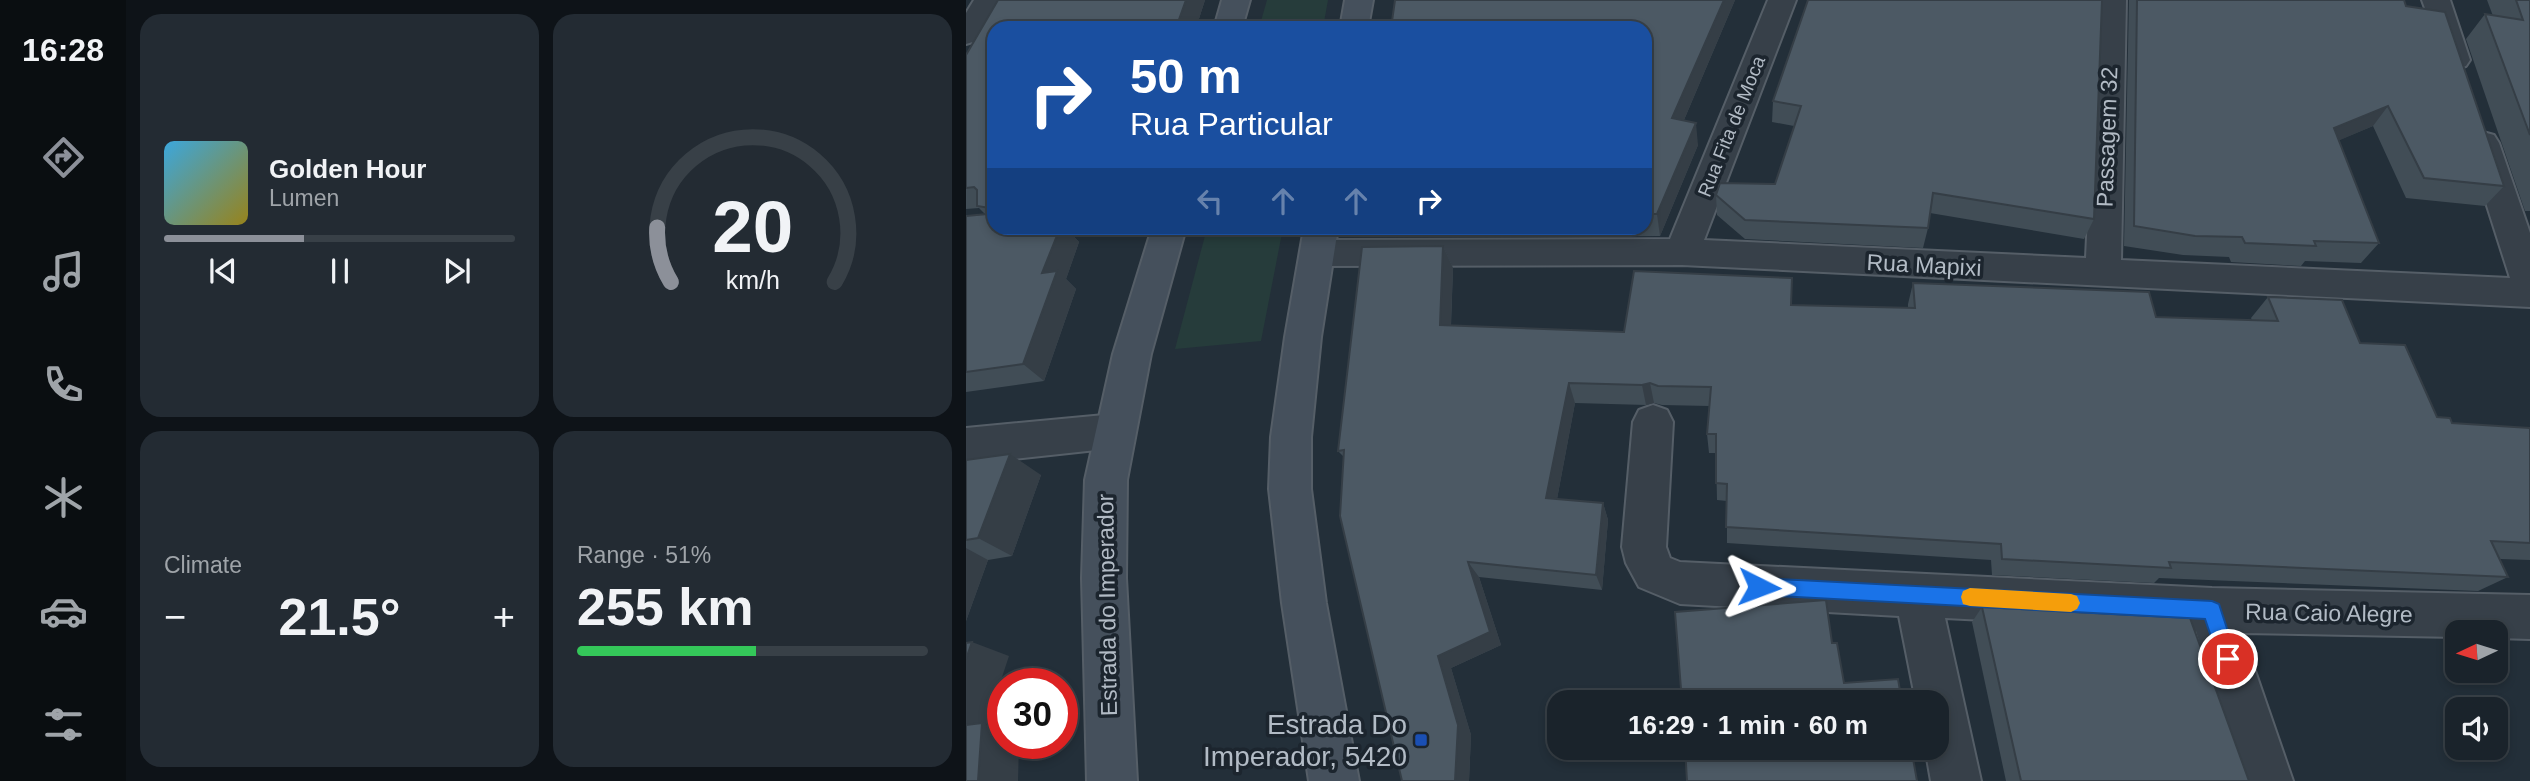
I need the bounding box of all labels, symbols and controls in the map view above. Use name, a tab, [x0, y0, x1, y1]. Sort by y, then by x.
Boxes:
text: 16:28	[22, 32, 104, 68]
icon: right	[1015, 49, 1106, 140]
text: 50 m	[1130, 49, 1242, 103]
street label: Rua Fita de Moca	[1694, 52, 1769, 200]
street label: Passagem 32	[2092, 66, 2122, 208]
text: Rua Particular	[1130, 106, 1333, 142]
icon: directions	[39, 133, 88, 182]
text: Golden Hour	[269, 154, 426, 184]
icon: left	[1191, 182, 1229, 220]
icon: ahead	[1264, 182, 1302, 220]
icon: ahead	[1337, 182, 1375, 220]
icon: right	[1410, 182, 1448, 220]
text: Lumen	[269, 185, 339, 211]
text: 20	[712, 186, 793, 267]
icon: music	[39, 247, 88, 296]
street label: Rua Mapixi	[1866, 249, 1982, 281]
icon: previous	[204, 252, 242, 290]
icon: pause	[321, 252, 359, 290]
icon: next	[438, 252, 476, 290]
text: km/h	[725, 266, 780, 294]
icon: phone	[39, 360, 88, 409]
icon: climate	[39, 473, 88, 522]
street label: Estrada do Imperador	[1092, 493, 1122, 716]
text: Range · 51%	[577, 542, 711, 568]
position arrow	[1722, 550, 1796, 624]
text: Climate	[164, 552, 242, 578]
text: 255 km	[577, 578, 753, 636]
icon: car	[39, 587, 88, 636]
text: 21.5°	[278, 588, 401, 646]
text: −	[164, 596, 186, 638]
text: +	[493, 596, 515, 638]
street label: Rua Caio Alegre	[2245, 599, 2413, 627]
north arrow	[2445, 620, 2508, 682]
map controls	[2445, 620, 2508, 760]
pin	[2198, 629, 2258, 689]
icon: arrive	[2209, 640, 2247, 678]
speed limit sign: 30	[987, 668, 1078, 759]
button: sound	[2445, 697, 2508, 760]
icon: filters	[39, 700, 88, 749]
place label: Estrada Do Imperador, 5420	[1203, 709, 1407, 772]
text: 16:29 · 1 min · 60 m	[1628, 710, 1868, 740]
marker: Estrada Do Imperador, 5420	[1413, 732, 1429, 748]

